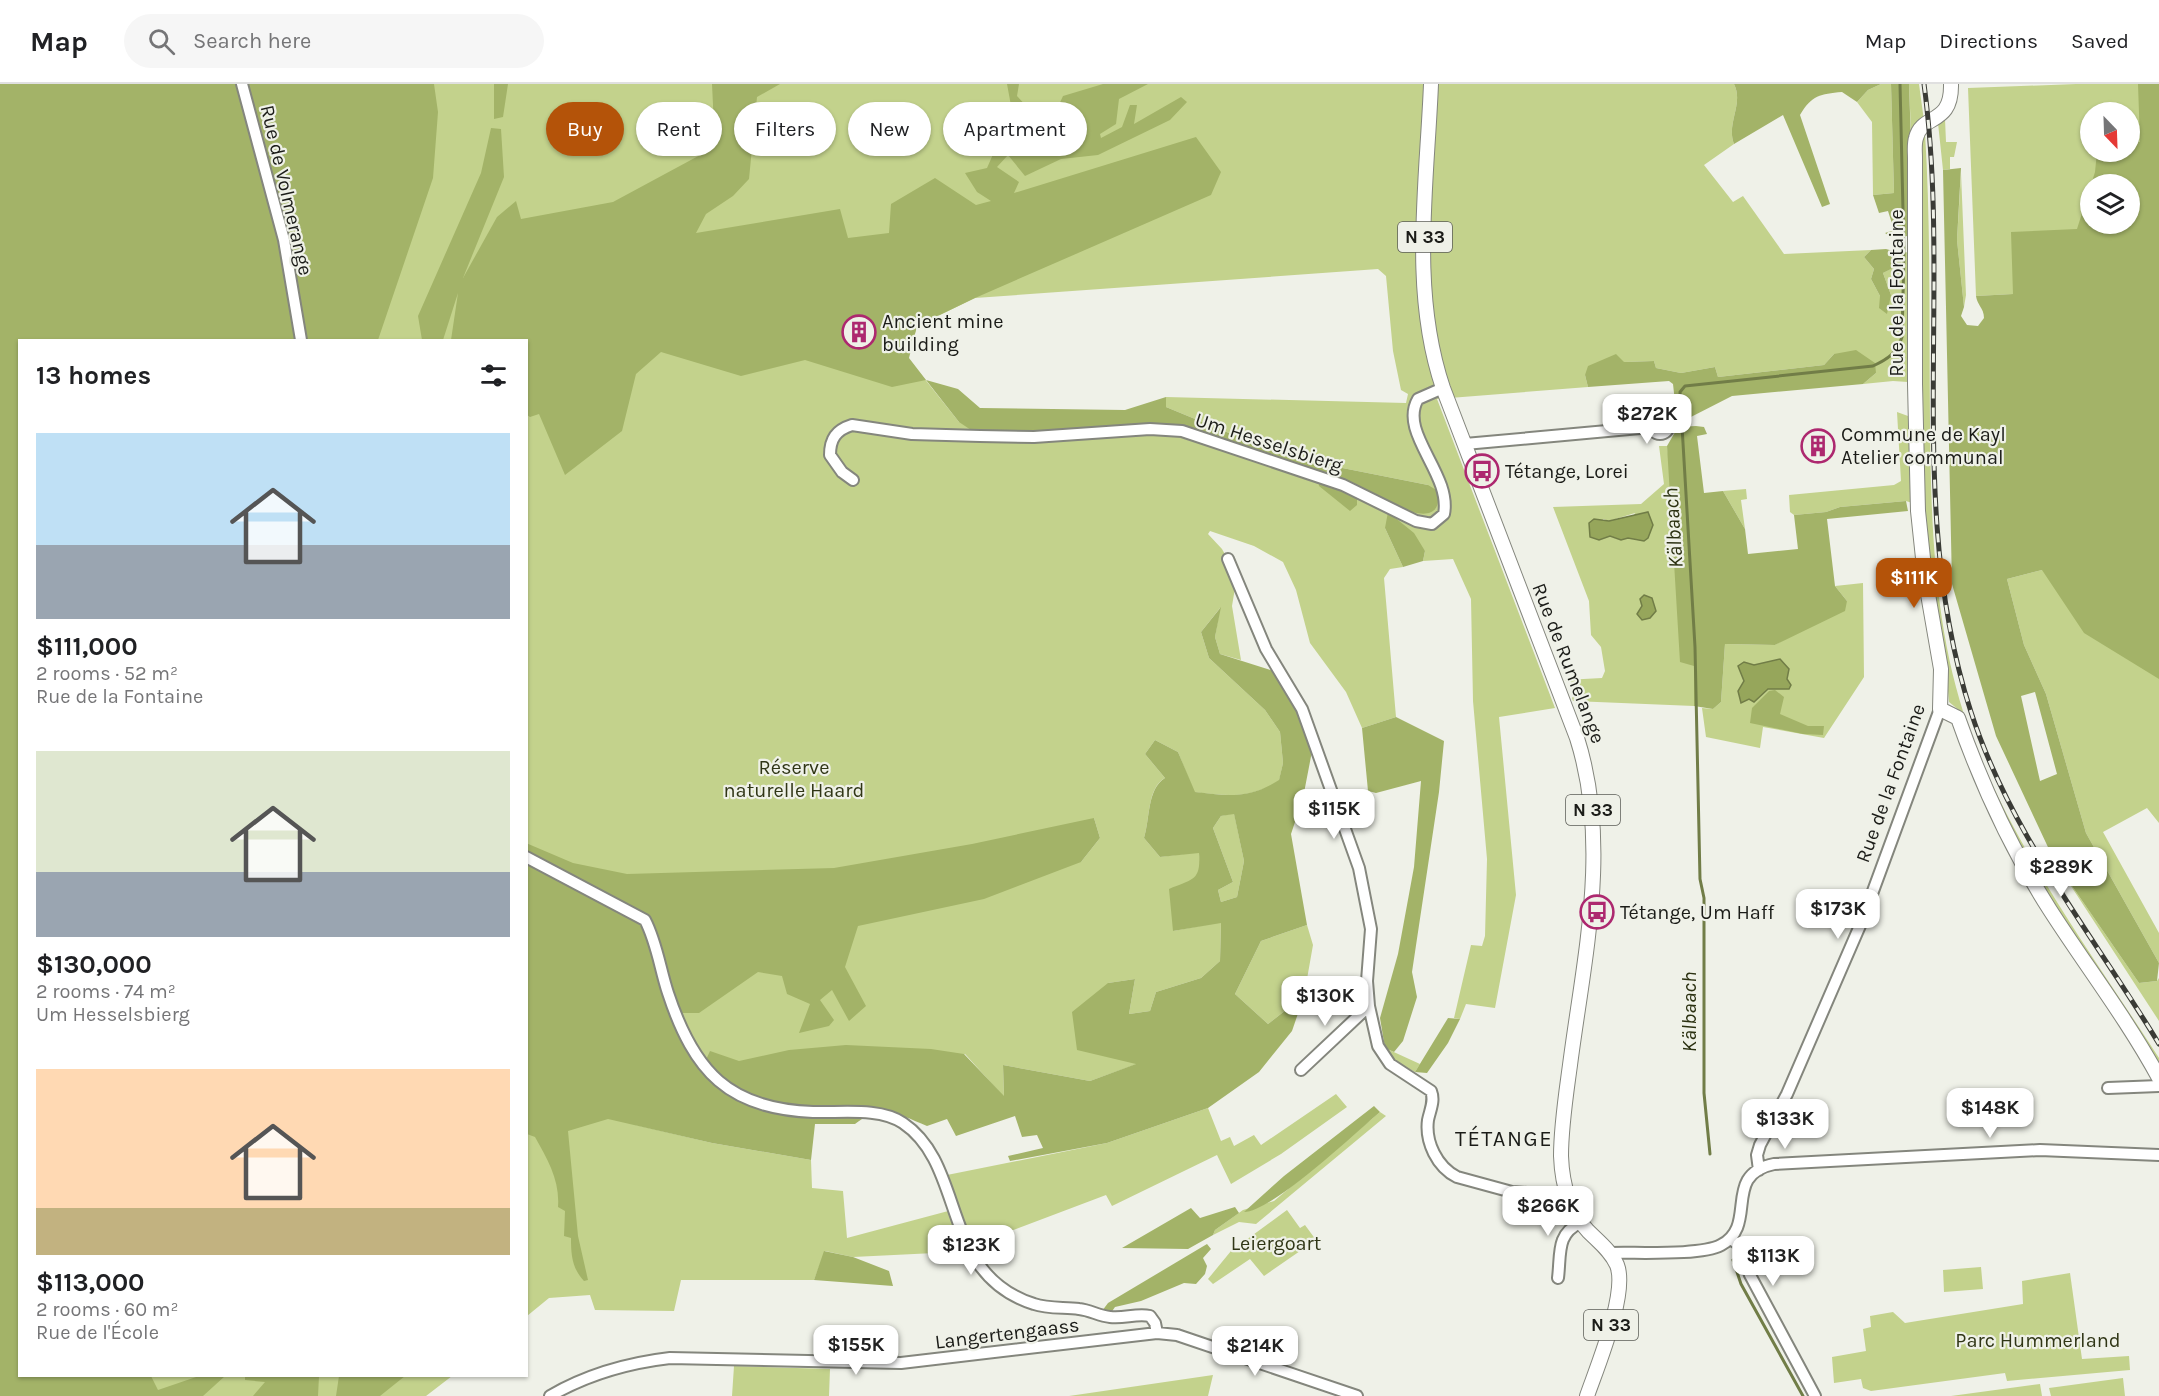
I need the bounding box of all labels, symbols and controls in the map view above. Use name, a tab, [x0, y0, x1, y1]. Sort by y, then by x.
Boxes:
search box	[124, 14, 544, 68]
text: Map	[30, 25, 88, 58]
icon: search	[145, 25, 178, 58]
text: Search here	[193, 28, 311, 54]
text: Map	[1865, 29, 1906, 53]
text: Directions	[1939, 29, 2038, 53]
text: Saved	[2071, 29, 2129, 53]
chip: Buy	[546, 102, 624, 156]
chip: Rent	[636, 102, 722, 156]
chip: Filters	[734, 102, 836, 156]
chip: New	[848, 102, 931, 156]
chip: Apartment	[943, 102, 1087, 156]
north arrow	[2080, 102, 2140, 162]
map controls	[2080, 102, 2140, 234]
street label: Rue de Volmerange	[256, 103, 317, 278]
button: layers	[2080, 174, 2140, 234]
street label: Rue de la Fontaine	[1885, 209, 1908, 377]
road number: N 33	[1398, 222, 1452, 252]
place label: Ancient mine building	[882, 310, 1003, 356]
building icon: Ancient mine building	[841, 314, 877, 350]
icon: filters	[477, 359, 510, 392]
text: 13 homes	[36, 360, 151, 391]
pin: $272K	[1605, 394, 1689, 445]
text: $272K	[1616, 402, 1678, 425]
street label: Um Hesselsbierg	[1192, 408, 1346, 477]
place label: Commune de Kayl Atelier communal	[1841, 423, 2006, 469]
building icon: Commune de Kayl Atelier communal	[1800, 428, 1836, 464]
bus stop icon: Tétange, Lorei	[1464, 453, 1500, 489]
place label: Tétange, Lorei	[1505, 460, 1629, 483]
icon: home	[219, 472, 327, 580]
water label: Kälbaach	[1658, 487, 1688, 569]
pin: $111K	[1872, 558, 1956, 609]
text: $111K	[1890, 566, 1938, 589]
street label: Rue de Rumelange	[1527, 580, 1610, 747]
text: $111,000	[36, 631, 138, 662]
text: 2 rooms · 52 m²	[36, 662, 178, 685]
text: Rue de la Fontaine	[36, 685, 203, 708]
street label: Rue de la Fontaine	[1851, 701, 1930, 866]
park label: Réserve naturelle Haard	[724, 756, 864, 802]
pin: $115K	[1292, 789, 1376, 840]
icon: home	[219, 790, 327, 898]
road number: N 33	[1566, 795, 1620, 825]
text: $115K	[1308, 797, 1360, 820]
pin: $289K	[2019, 847, 2103, 898]
text: $289K	[2029, 855, 2093, 878]
pin: $173K	[1796, 889, 1880, 940]
bus stop icon: Tétange, Um Haff	[1579, 894, 1615, 930]
text: $173K	[1810, 897, 1866, 920]
place label: Tétange, Um Haff	[1620, 901, 1775, 924]
text: $130,000	[36, 949, 152, 980]
water label: Kälbaach	[1677, 972, 1701, 1052]
pin: $130K	[1283, 976, 1367, 1027]
text: 2 rooms · 74 m²	[36, 980, 176, 1003]
text: $130K	[1295, 984, 1355, 1007]
text: Um Hesselsbierg	[36, 1003, 190, 1026]
pin: $148K	[1948, 1088, 2032, 1139]
text: $148K	[1961, 1096, 2019, 1119]
pin: $133K	[1743, 1099, 1827, 1150]
text: $133K	[1756, 1107, 1814, 1130]
icon: home	[219, 1108, 327, 1216]
district label: TÉTANGE	[1455, 1125, 1553, 1152]
pin: $266K	[1506, 1186, 1590, 1237]
text: $266K	[1516, 1194, 1580, 1217]
pin: $123K	[929, 1225, 1013, 1276]
park label: Leiergoart	[1231, 1232, 1322, 1255]
text: $123K	[942, 1233, 1000, 1256]
pin: $113K	[1731, 1236, 1815, 1287]
text: $113K	[1746, 1244, 1800, 1267]
text: $113,000	[36, 1267, 145, 1298]
text: 2 rooms · 60 m²	[36, 1298, 179, 1321]
road number: N 33	[1584, 1310, 1638, 1340]
street label: Langertengaass	[933, 1313, 1081, 1354]
text: Rue de l'École	[36, 1321, 159, 1344]
pin: $155K	[814, 1325, 898, 1376]
pin: $214K	[1213, 1326, 1297, 1377]
park label: Parc Hummerland	[1955, 1329, 2121, 1352]
text: $155K	[827, 1333, 885, 1356]
text: $214K	[1226, 1334, 1284, 1357]

